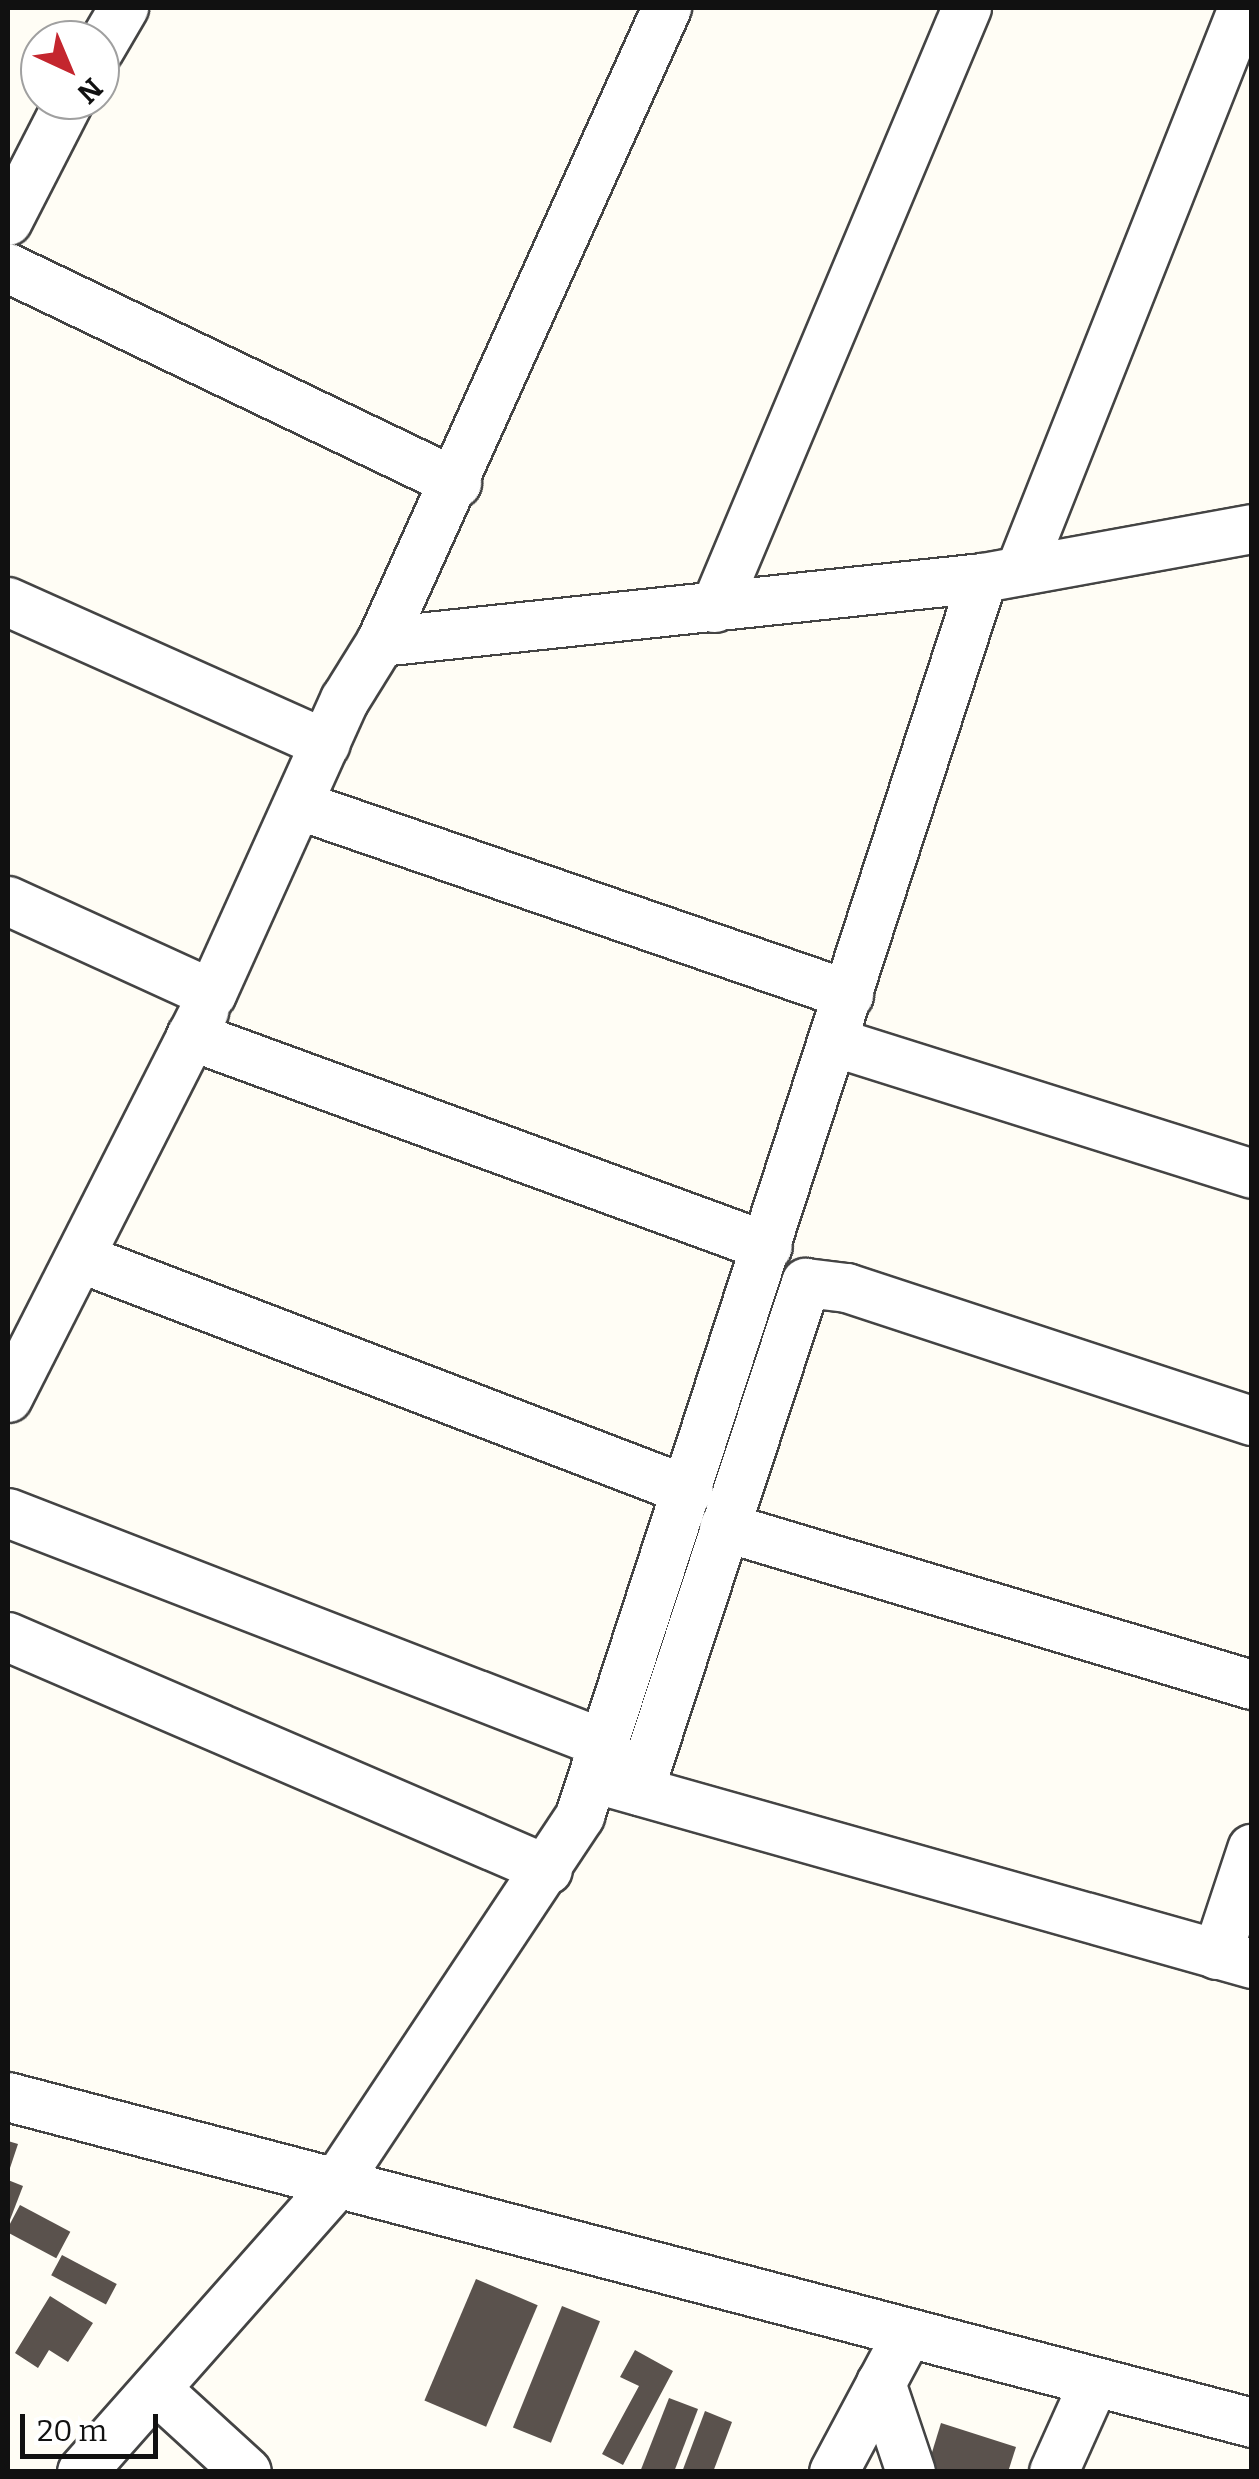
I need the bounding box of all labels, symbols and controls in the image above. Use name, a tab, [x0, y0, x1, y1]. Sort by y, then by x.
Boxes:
north arrow	[20, 20, 120, 120]
text: N	[71, 71, 109, 110]
scale bar	[25, 2394, 162, 2456]
text: 20 m	[37, 2413, 107, 2449]

